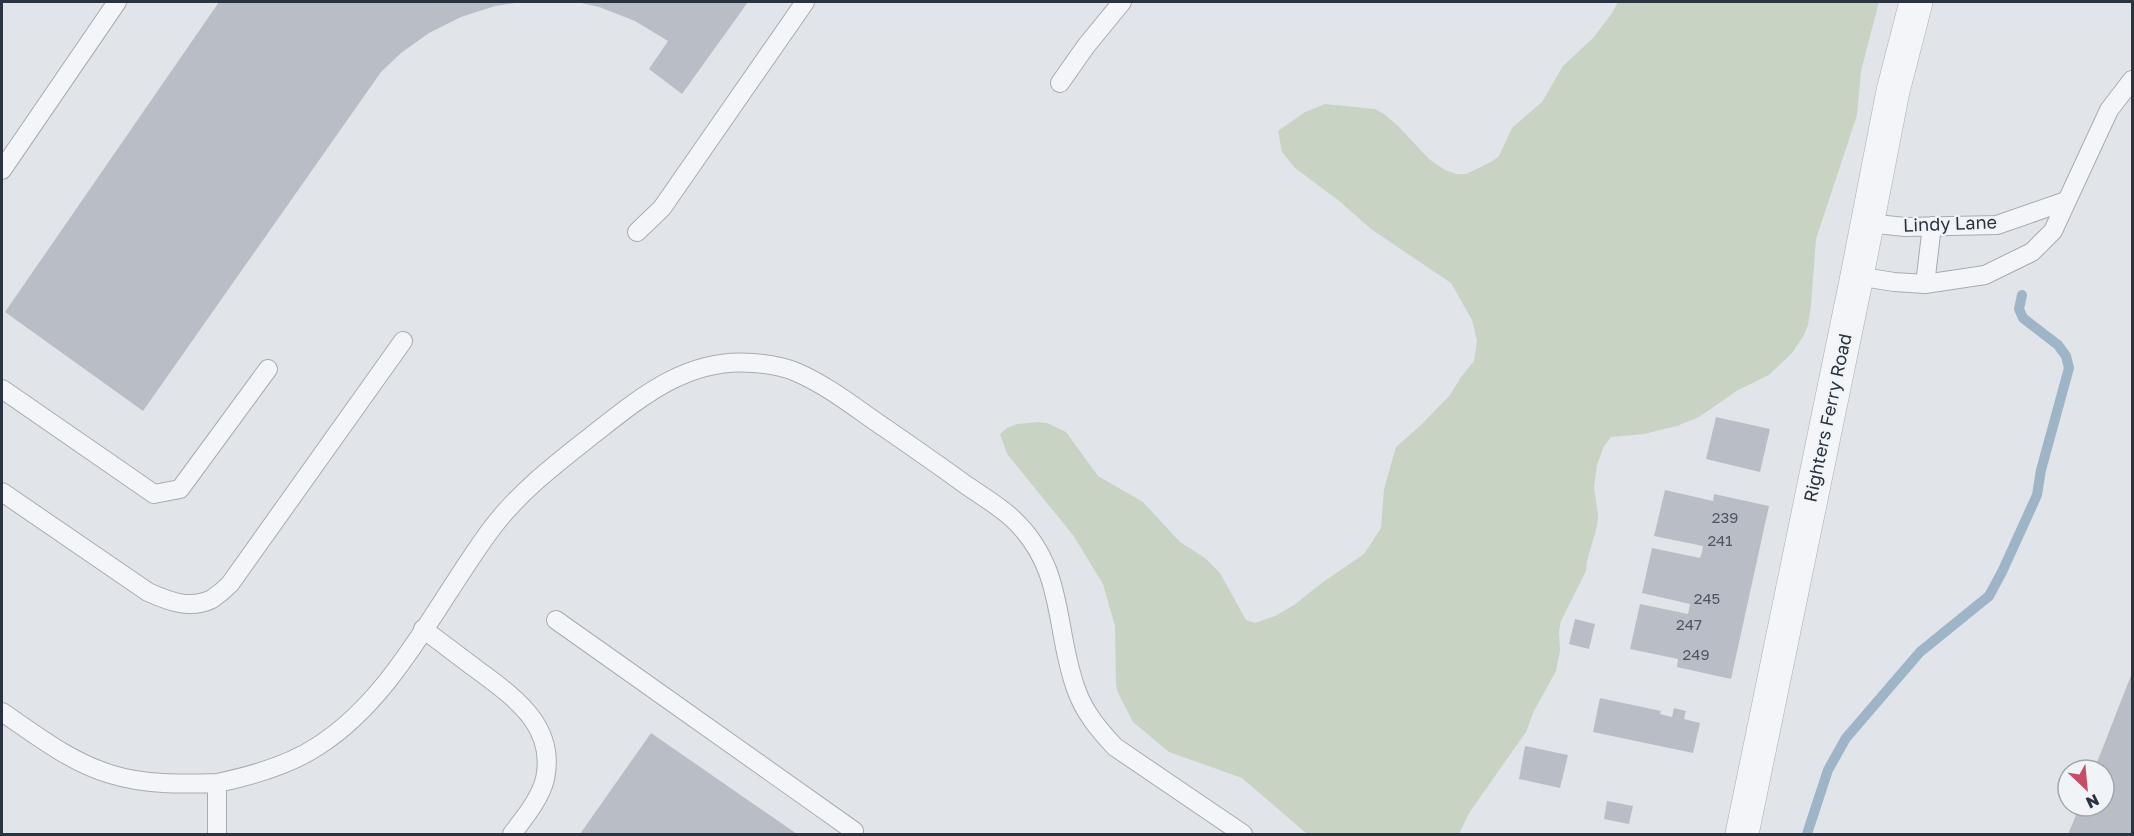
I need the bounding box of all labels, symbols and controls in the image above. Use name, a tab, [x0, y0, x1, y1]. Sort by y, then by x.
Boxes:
street label: Lindy Lane	[1903, 210, 1997, 236]
street label: Righters Ferry Road	[1798, 331, 1856, 504]
house number: 239	[1712, 508, 1738, 526]
house number: 241	[1707, 531, 1733, 549]
house number: 245	[1694, 589, 1720, 607]
house number: 247	[1676, 615, 1702, 633]
house number: 249	[1683, 645, 1709, 663]
north arrow	[2056, 758, 2116, 818]
text: N	[2083, 790, 2102, 813]

